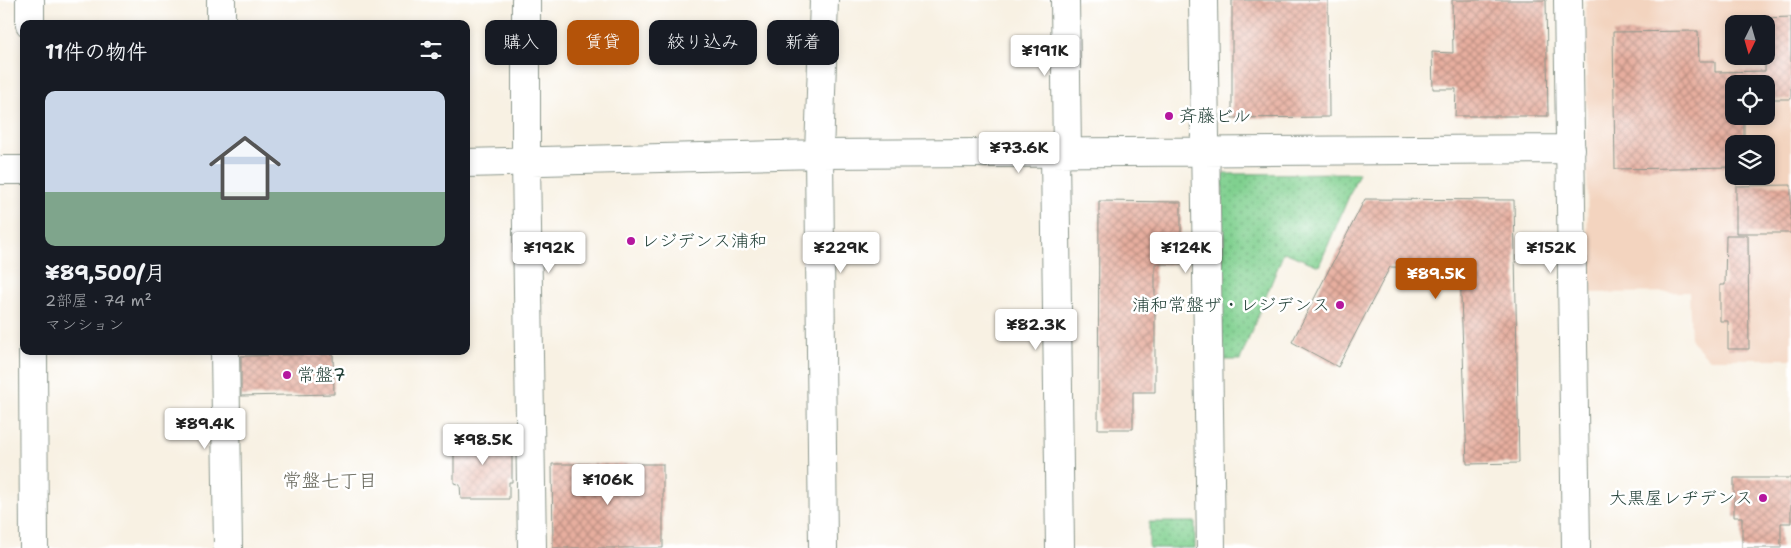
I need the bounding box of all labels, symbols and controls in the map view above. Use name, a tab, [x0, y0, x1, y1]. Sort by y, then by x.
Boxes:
north arrow	[1725, 15, 1775, 65]
map controls	[1725, 15, 1775, 185]
chip: 購入	[485, 20, 557, 65]
chip: 賃貸	[567, 20, 639, 65]
chip: 絞り込み	[649, 20, 757, 65]
chip: 新着	[767, 20, 839, 65]
pin: ¥191K	[1010, 34, 1080, 77]
icon: filters	[417, 36, 445, 64]
text: 11件の物件	[45, 38, 148, 66]
text: ¥191K	[1022, 40, 1068, 61]
button: locate	[1725, 75, 1775, 125]
place label: 斉藤ビル	[1179, 104, 1251, 128]
marker: 斉藤ビル	[1163, 110, 1175, 122]
icon: home	[200, 123, 290, 213]
pin: ¥73.6K	[978, 132, 1060, 174]
button: layers	[1725, 135, 1775, 185]
text: ¥73.6K	[990, 137, 1048, 158]
place label: レジデンス浦和	[641, 229, 767, 253]
pin: ¥192K	[514, 232, 584, 274]
pin: ¥229K	[806, 232, 876, 274]
pin: ¥124K	[1151, 232, 1221, 274]
pin: ¥152K	[1516, 232, 1586, 274]
marker: レジデンス浦和	[625, 235, 637, 247]
text: ¥192K	[524, 237, 574, 258]
text: ¥229K	[814, 237, 868, 258]
text: ¥124K	[1161, 237, 1211, 258]
text: ¥152K	[1526, 237, 1576, 258]
pin: ¥89.5K	[1395, 258, 1477, 300]
text: ¥89,500/月	[45, 259, 165, 287]
text: ¥89.5K	[1407, 263, 1465, 284]
text: 2部屋 · 74 m²	[45, 290, 152, 311]
place label: 浦和常盤ザ・レジデンス	[1132, 293, 1330, 317]
marker: 浦和常盤ザ・レジデンス	[1334, 299, 1346, 311]
pin: ¥82.3K	[995, 308, 1077, 351]
text: マンション	[45, 314, 124, 335]
text: ¥82.3K	[1006, 314, 1066, 335]
place label: 常盤7	[297, 363, 346, 387]
marker: 常盤7	[281, 369, 293, 381]
pin: ¥89.4K	[164, 408, 246, 450]
text: ¥89.4K	[176, 413, 234, 434]
pin: ¥98.5K	[442, 424, 524, 466]
text: ¥98.5K	[454, 429, 512, 450]
pin: ¥106K	[573, 464, 643, 506]
district label: 常盤七丁目	[282, 468, 378, 493]
text: ¥106K	[583, 469, 633, 490]
place label: 大黒屋レヂデンス	[1609, 486, 1753, 510]
marker: 大黒屋レヂデンス	[1757, 492, 1769, 504]

